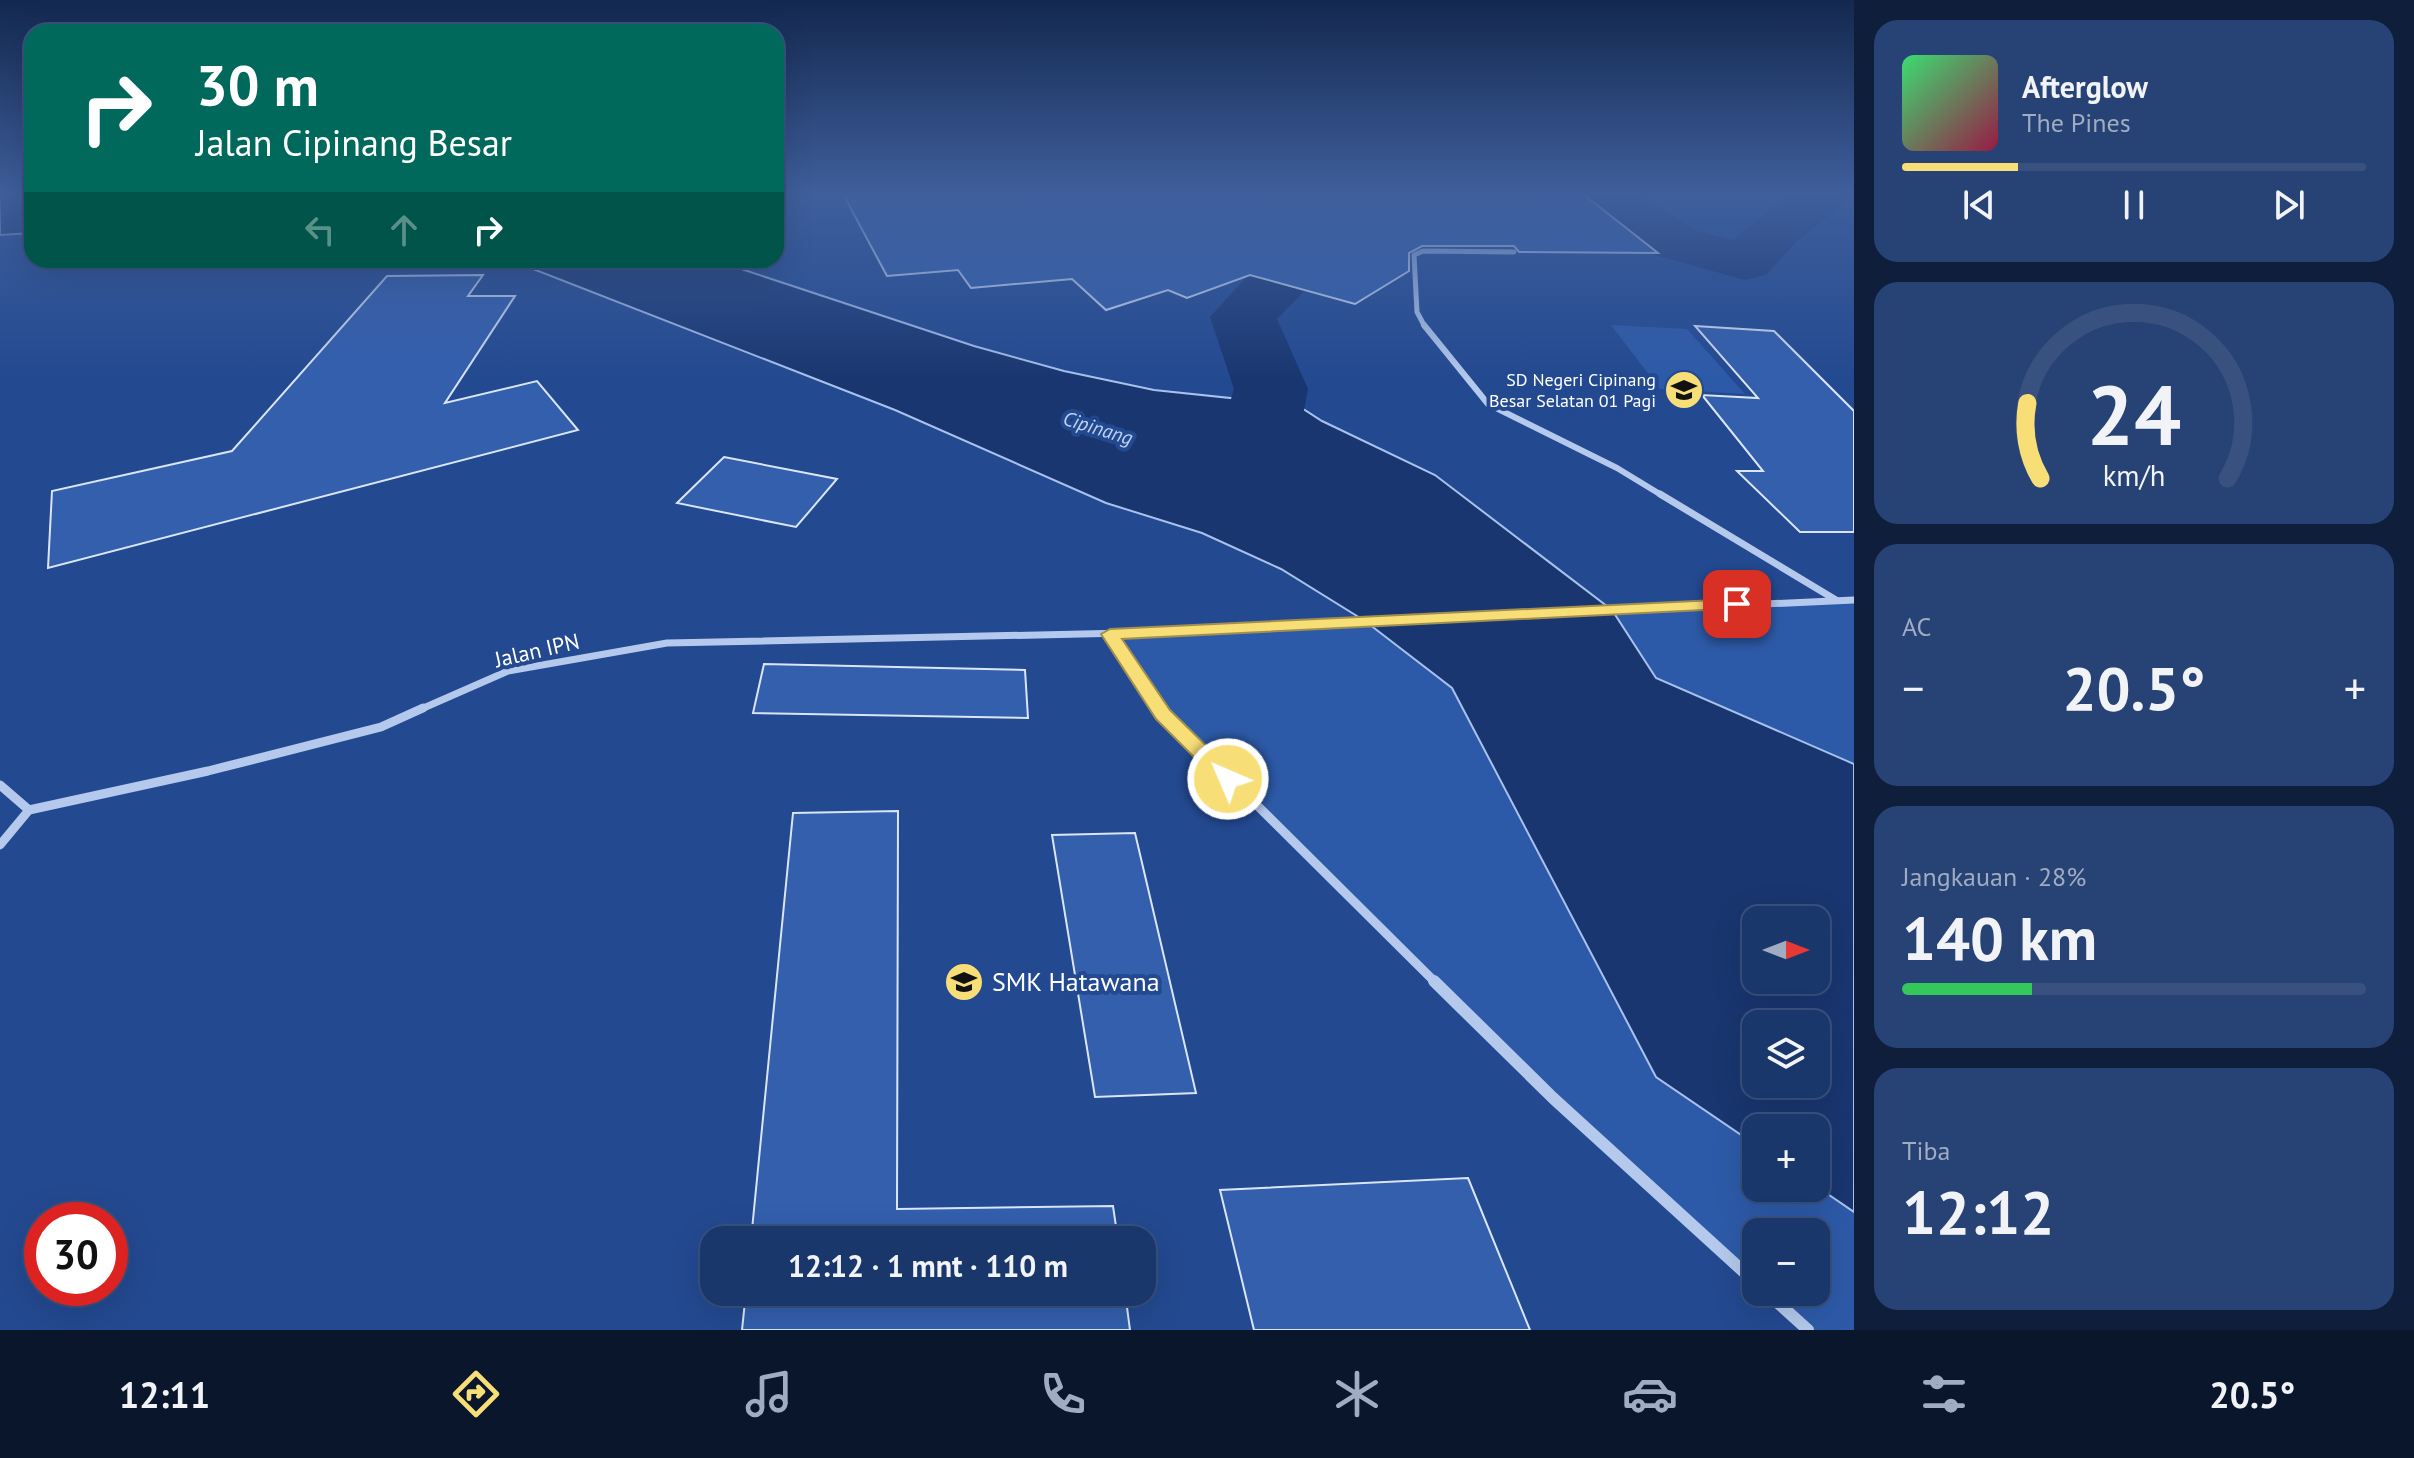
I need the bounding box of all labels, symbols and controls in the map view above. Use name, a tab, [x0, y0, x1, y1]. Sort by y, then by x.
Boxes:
text: 30 m	[196, 49, 319, 121]
icon: right	[64, 56, 168, 160]
text: Afterglow	[2022, 67, 2148, 106]
text: The Pines	[2022, 106, 2131, 139]
text: Jalan Cipinang Besar	[196, 119, 512, 166]
icon: previous	[1957, 183, 2001, 227]
icon: pause	[2112, 183, 2156, 227]
icon: next	[2267, 183, 2311, 227]
icon: left	[298, 208, 342, 252]
icon: ahead	[382, 208, 426, 252]
icon: right	[466, 208, 510, 252]
text: 24	[2087, 360, 2181, 468]
place label: SD Negeri Cipinang Besar Selatan 01 Pagi	[1489, 368, 1656, 412]
school or university icon: SD Negeri Cipinang Besar Selatan 01 Pagi	[1663, 369, 1705, 411]
water label: Cipinang	[1060, 405, 1136, 451]
text: km/h	[2103, 457, 2165, 494]
pin	[1703, 570, 1771, 638]
icon: arrive	[1715, 582, 1759, 626]
text: AC	[1902, 610, 1931, 643]
street label: Jalan IPN	[491, 627, 582, 674]
text: 20.5°	[2062, 649, 2206, 727]
text: −	[1902, 659, 1924, 716]
text: +	[2344, 659, 2366, 716]
position arrow	[1186, 737, 1270, 821]
text: Jangkauan · 28%	[1902, 860, 2086, 893]
text: 140 km	[1902, 899, 2097, 977]
north arrow	[1742, 906, 1830, 994]
map controls	[1742, 906, 1830, 1306]
school or university icon: SMK Hatawana	[943, 961, 985, 1003]
place label: SMK Hatawana	[992, 965, 1160, 998]
button: layers	[1742, 1010, 1830, 1098]
button: +	[1742, 1114, 1830, 1202]
text: Tiba	[1902, 1134, 1950, 1167]
text: 12:12	[1902, 1173, 2054, 1251]
speed limit sign: 30	[24, 1202, 128, 1306]
button: −	[1742, 1218, 1830, 1306]
text: 12:12 · 1 mnt · 110 m	[788, 1246, 1068, 1285]
icon: directions	[448, 1366, 504, 1422]
icon: music	[741, 1366, 797, 1422]
icon: phone	[1035, 1366, 1091, 1422]
icon: climate	[1329, 1366, 1385, 1422]
icon: car	[1622, 1366, 1678, 1422]
icon: filters	[1916, 1366, 1972, 1422]
text: 12:11	[119, 1371, 210, 1418]
text: 20.5°	[2209, 1371, 2295, 1418]

